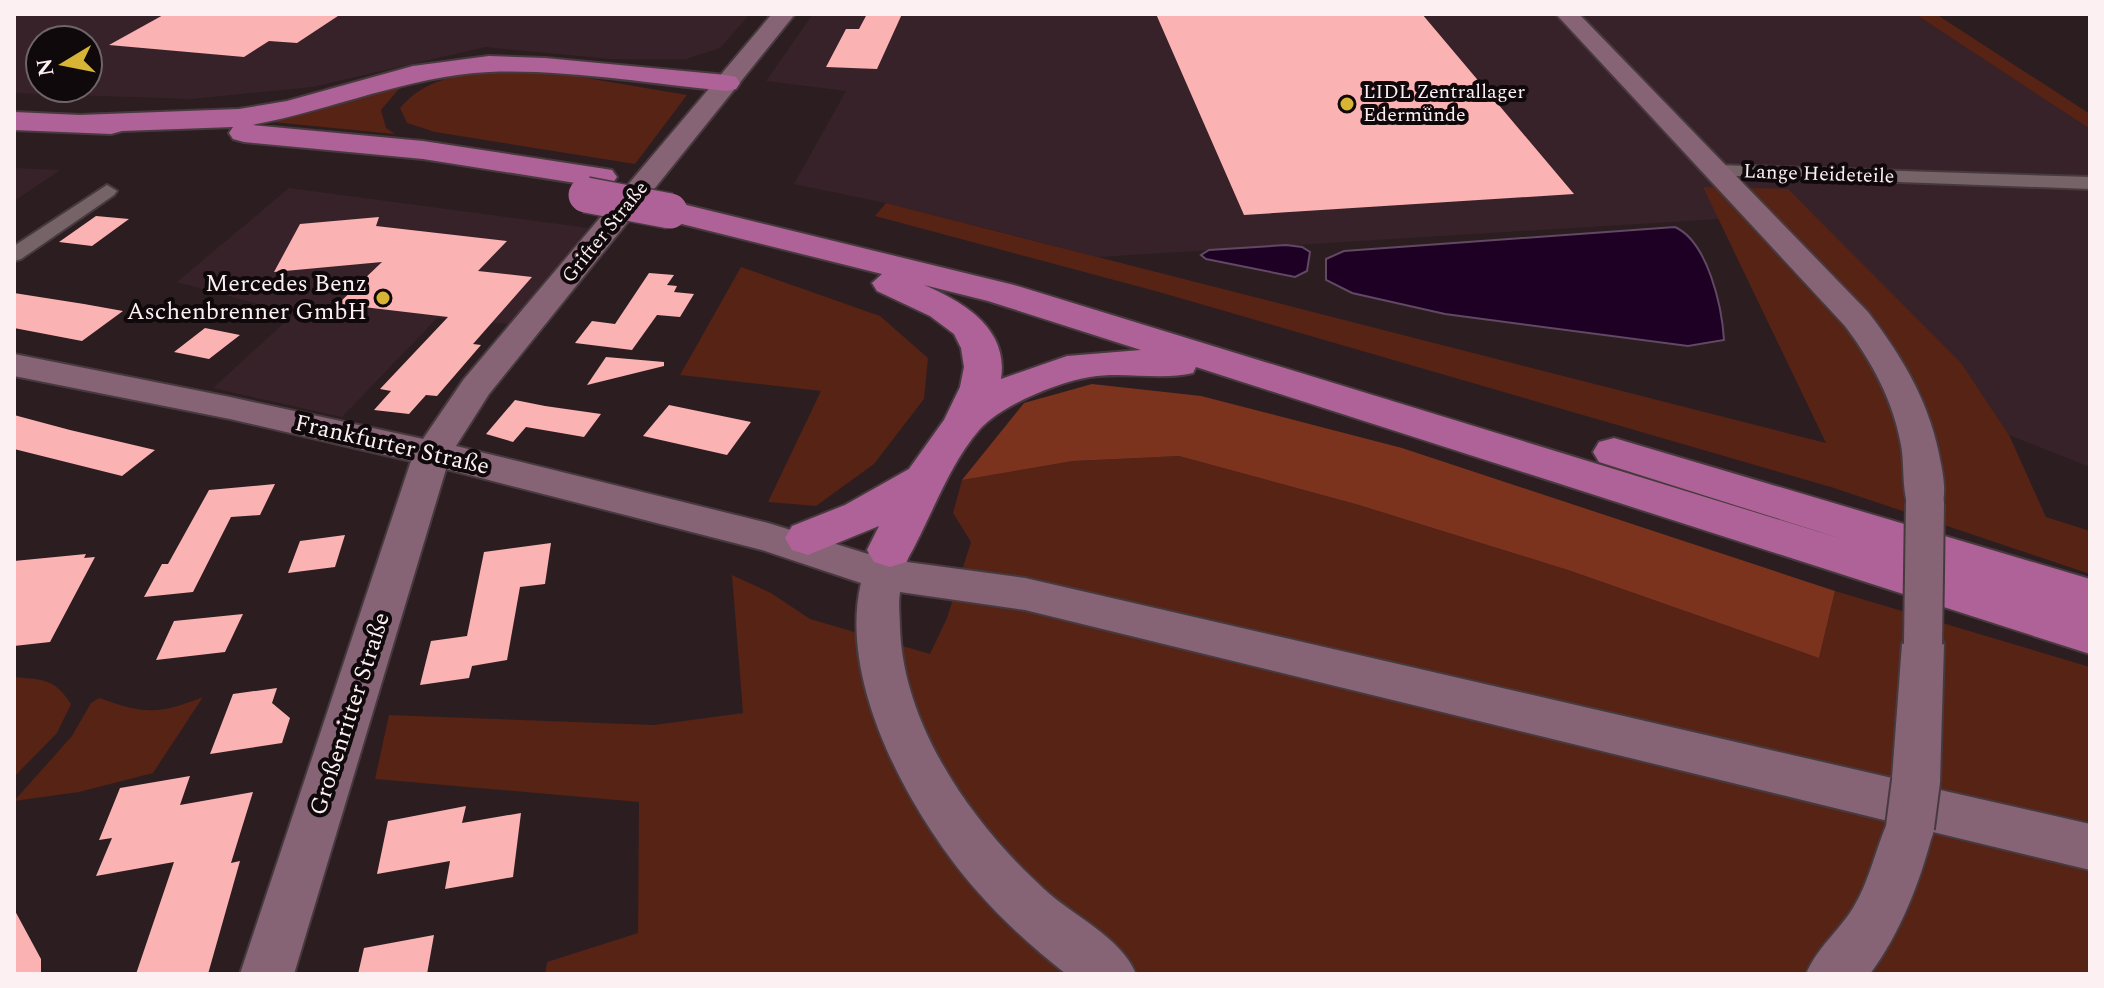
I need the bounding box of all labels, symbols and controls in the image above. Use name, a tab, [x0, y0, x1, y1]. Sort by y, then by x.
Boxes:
north arrow	[24, 24, 104, 104]
text: N	[28, 55, 64, 79]
place label: LIDL Zentrallager Edermünde	[1363, 77, 1525, 130]
marker: LIDL Zentrallager Edermünde	[1338, 95, 1356, 113]
street label: Lange Heideteile	[1743, 156, 1895, 192]
street label: Grifter Straße	[554, 174, 656, 290]
place label: Mercedes Benz Aschenbrenner GmbH	[127, 266, 367, 330]
marker: Mercedes Benz Aschenbrenner GmbH	[374, 289, 392, 307]
street label: Frankfurter Straße	[291, 405, 493, 485]
street label: Großenritter Straße	[300, 608, 400, 820]

